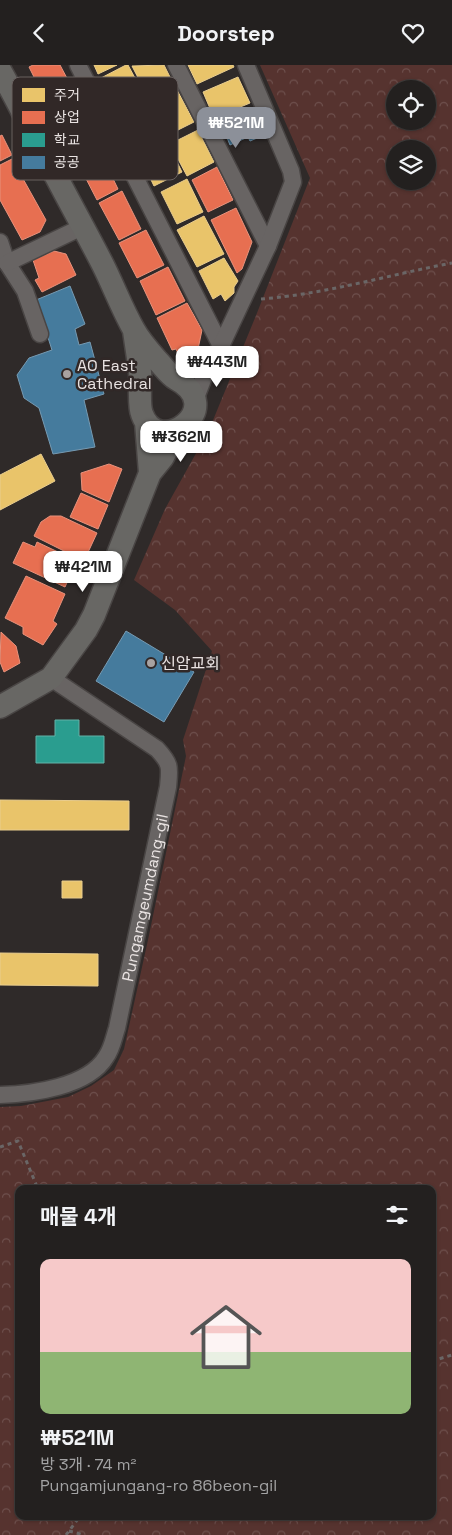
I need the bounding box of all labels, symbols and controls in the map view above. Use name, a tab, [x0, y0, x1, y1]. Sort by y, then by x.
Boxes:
icon: back	[25, 19, 53, 47]
text: Doorstep	[177, 19, 275, 47]
icon: heart	[399, 19, 427, 47]
legend	[12, 77, 178, 180]
map controls	[386, 80, 436, 190]
button: locate	[386, 80, 436, 130]
text: 주거	[54, 86, 80, 104]
pin: ₩521M	[201, 107, 271, 149]
text: 상업	[54, 108, 80, 126]
text: ₩521M	[208, 112, 264, 133]
text: 학교	[54, 131, 80, 149]
button: layers	[386, 140, 436, 190]
text: 공공	[54, 153, 80, 171]
pin: ₩443M	[182, 345, 252, 388]
text: ₩443M	[187, 351, 247, 372]
place label: AO East Cathedral	[77, 355, 152, 394]
marker: AO East Cathedral	[61, 368, 73, 380]
pin: ₩362M	[146, 421, 216, 463]
text: ₩362M	[151, 426, 211, 447]
pin: ₩421M	[48, 551, 118, 593]
text: ₩421M	[54, 556, 112, 577]
place label: 신암교회	[161, 653, 220, 674]
marker: 신암교회	[145, 657, 157, 669]
street label: Pungamgeumdang-gil	[117, 812, 173, 983]
icon: filters	[383, 1201, 411, 1229]
text: 매물 4개	[40, 1203, 117, 1230]
icon: home	[181, 1292, 271, 1382]
text: ₩521M	[40, 1424, 114, 1451]
text: 방 3개 · 74 m²	[40, 1454, 136, 1475]
text: Pungamjungang-ro 86beon-gil	[40, 1475, 277, 1496]

